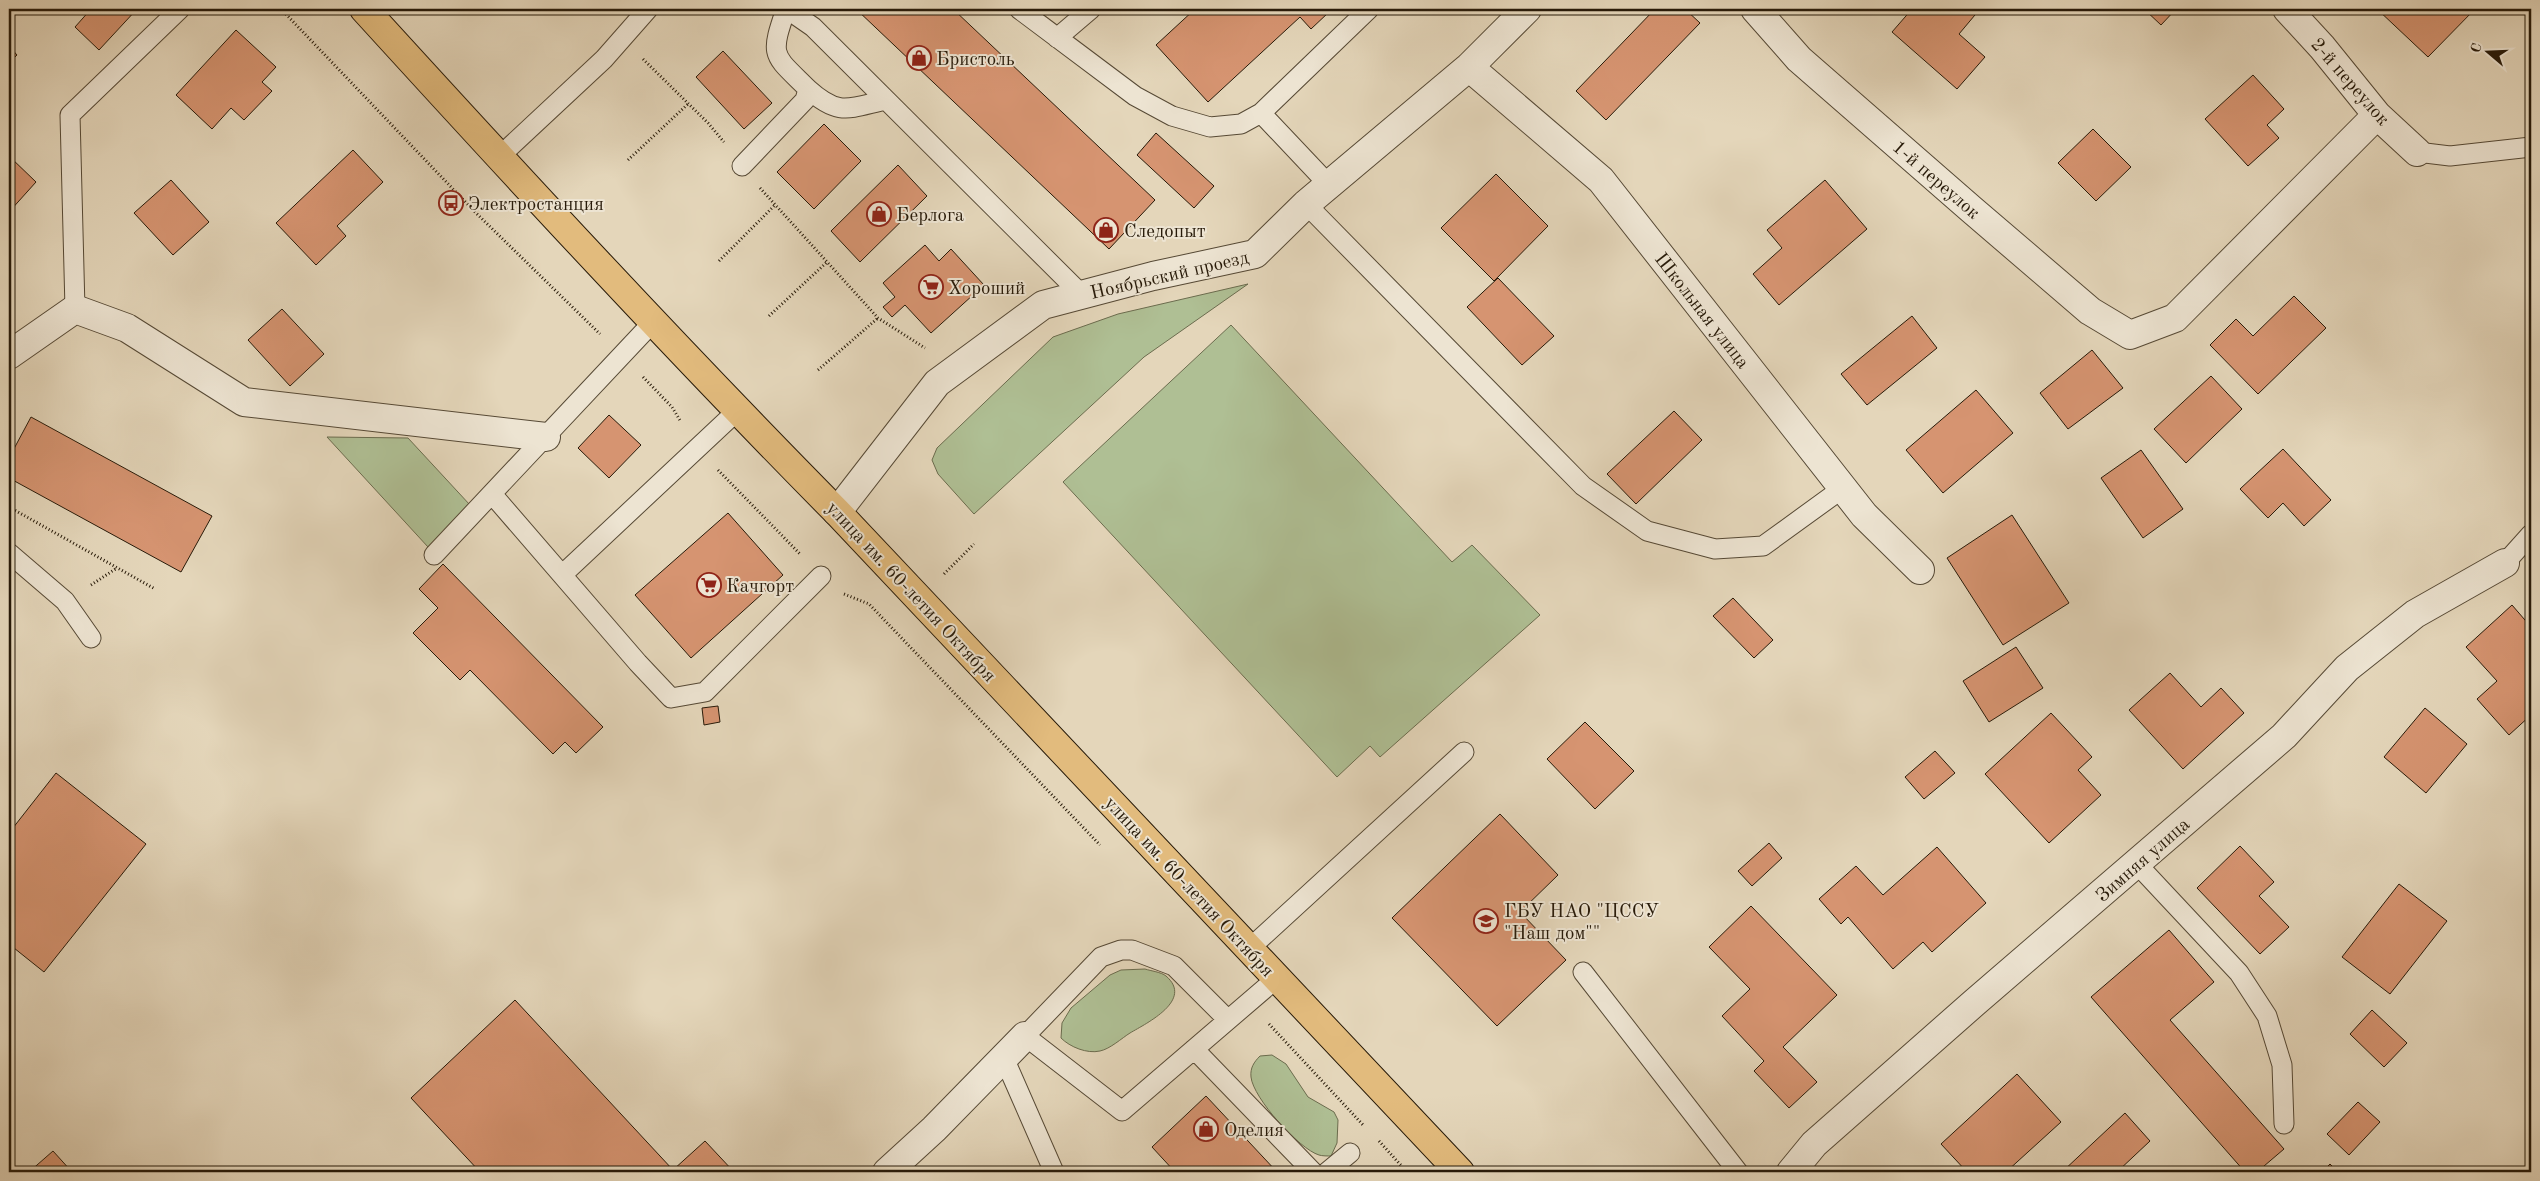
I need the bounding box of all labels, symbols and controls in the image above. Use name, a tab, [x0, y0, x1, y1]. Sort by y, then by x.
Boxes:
north arrow	[2462, 28, 2512, 78]
street label: 2-й переулок	[2306, 35, 2392, 130]
text: С	[2469, 41, 2485, 55]
shop icon: Бристоль	[906, 45, 932, 71]
place label: Бристоль	[936, 51, 1015, 70]
street label: 1-й переулок	[1888, 138, 1983, 224]
bus stop icon: Электростанция	[438, 190, 464, 216]
place label: Электростанция	[468, 196, 604, 215]
shop icon: Берлога	[866, 201, 892, 227]
place label: Берлога	[896, 207, 965, 226]
shop icon: Следопыт	[1093, 217, 1119, 243]
place label: Следопыт	[1124, 223, 1206, 242]
street label: Ноябрьский проезд	[1089, 249, 1251, 304]
street label: Школьная улица	[1650, 250, 1752, 373]
supermarket icon: Хороший	[918, 274, 944, 300]
place label: Хороший	[948, 280, 1025, 299]
street label: улица им. 60-летия Октября	[822, 499, 998, 686]
supermarket icon: Качгорт	[696, 572, 722, 598]
place label: Качгорт	[726, 578, 794, 597]
street label: улица им. 60-летия Октября	[1100, 794, 1276, 981]
street label: Зимняя улица	[2093, 815, 2195, 906]
place label: ГБУ НАО "ЦССУ "Наш дом""	[1504, 903, 1660, 944]
school or university icon: ГБУ НАО "ЦССУ "Наш дом""	[1473, 908, 1499, 934]
shop icon: Оделия	[1193, 1116, 1219, 1142]
place label: Оделия	[1224, 1122, 1284, 1141]

